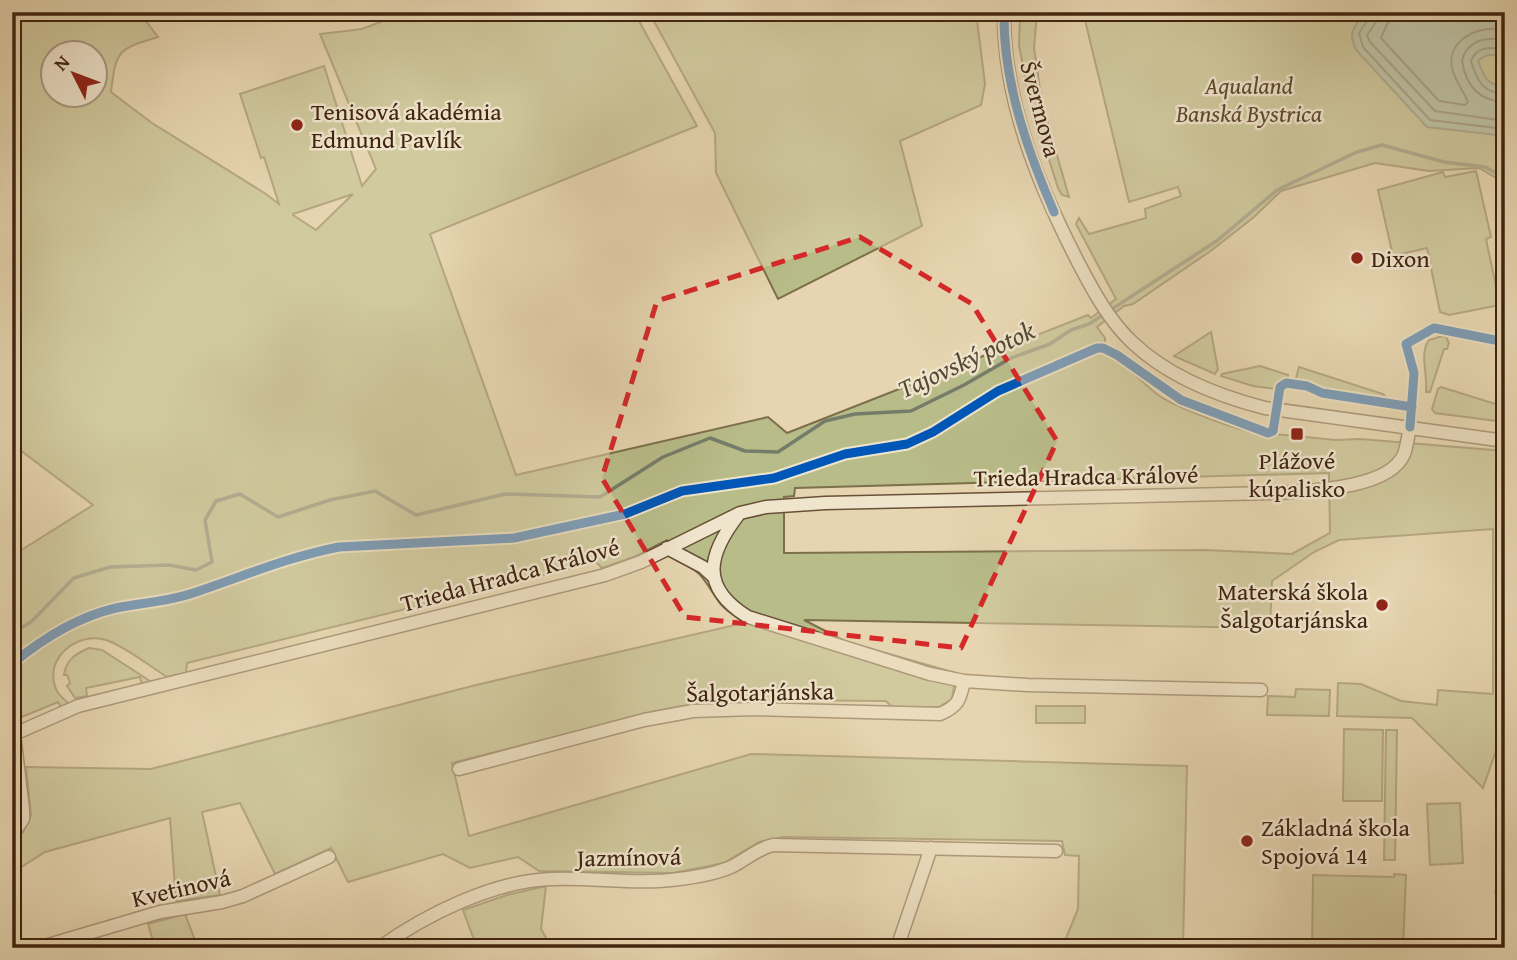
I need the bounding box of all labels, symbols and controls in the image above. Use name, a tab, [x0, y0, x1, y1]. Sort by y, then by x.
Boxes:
north arrow	[38, 38, 108, 108]
text: N	[47, 48, 76, 77]
street label: Švermova	[1011, 57, 1071, 162]
park label: Aqualand Banská Bystrica	[1175, 68, 1322, 131]
place label: Tenisová akadémia Edmund Pavlík	[311, 94, 502, 157]
marker: Tenisová akadémia Edmund Pavlík	[289, 117, 305, 133]
place label: Dixon	[1371, 241, 1430, 276]
marker: Dixon	[1349, 250, 1365, 266]
water label: Tajovský potok	[891, 310, 1041, 408]
marker: Plážové kúpalisko	[1289, 426, 1305, 442]
place label: Plážové kúpalisko	[1249, 443, 1345, 506]
street label: Trieda Hradca Králové	[973, 457, 1199, 495]
street label: Trieda Hradca Králové	[397, 529, 623, 621]
place label: Materská škola Šalgotarjánska	[1217, 574, 1369, 637]
marker: Materská škola Šalgotarjánska	[1374, 597, 1390, 613]
street label: Šalgotarjánska	[686, 673, 835, 711]
place label: Základná škola Spojová 14	[1261, 810, 1410, 873]
marker: Základná škola Spojová 14	[1239, 833, 1255, 849]
street label: Jazmínová	[574, 839, 682, 875]
street label: Kvetinová	[128, 859, 235, 916]

